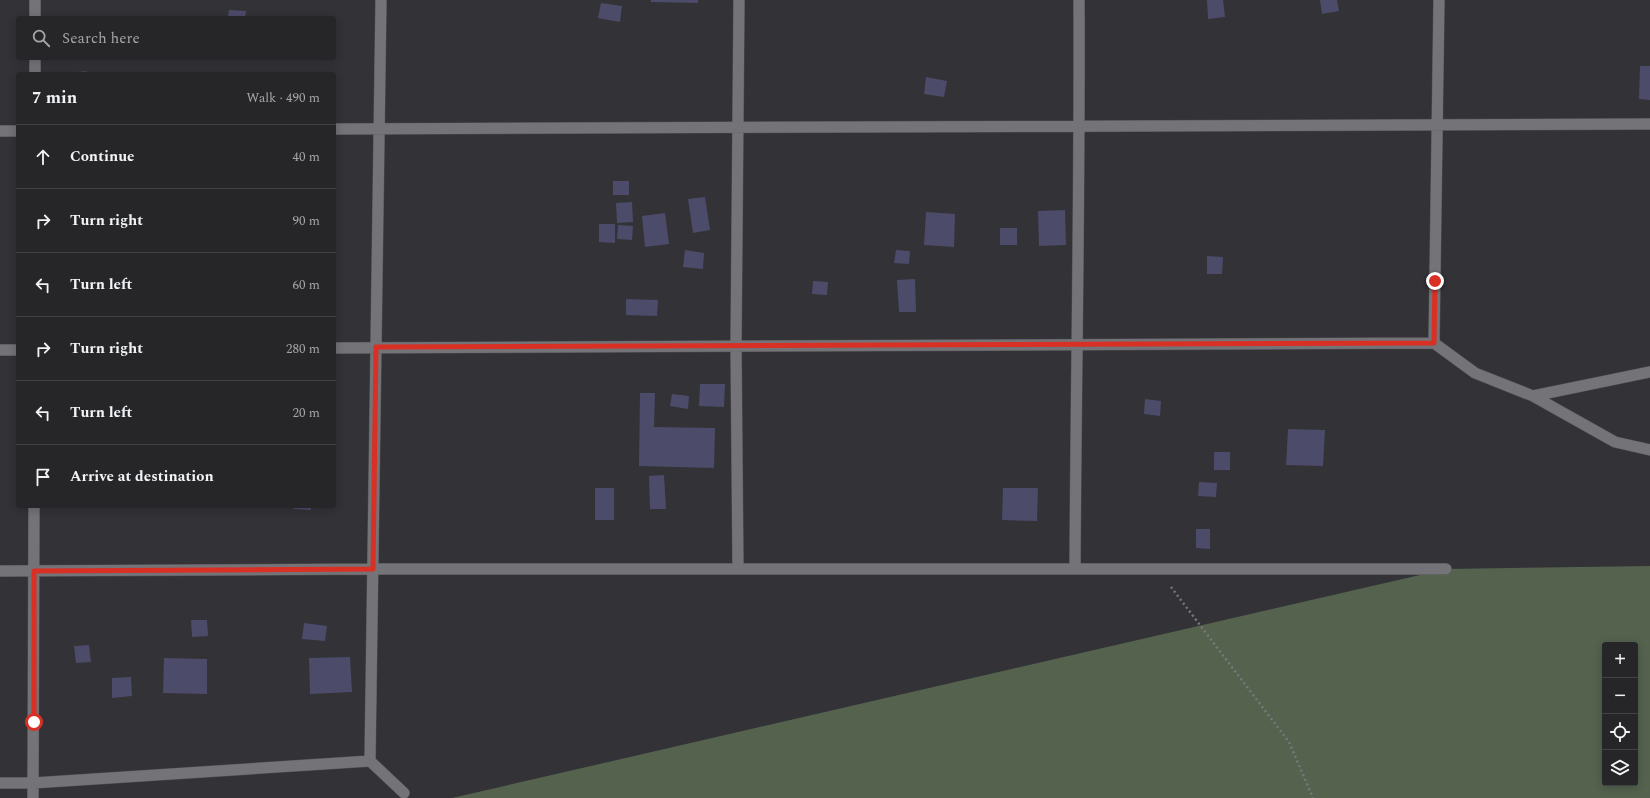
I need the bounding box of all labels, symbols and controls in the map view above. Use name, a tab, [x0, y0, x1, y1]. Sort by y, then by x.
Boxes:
search box	[16, 16, 336, 60]
icon: search	[30, 27, 52, 49]
text: Search here	[62, 27, 140, 50]
text: 7 min	[32, 85, 77, 111]
text: Walk · 490 m	[246, 88, 320, 108]
text: Continue	[70, 145, 135, 168]
icon: ahead	[32, 146, 54, 168]
text: 40 m	[293, 147, 320, 167]
text: Turn right	[70, 209, 143, 232]
icon: right	[32, 210, 54, 232]
text: 90 m	[293, 211, 320, 231]
route end	[1426, 272, 1444, 290]
text: Turn left	[70, 273, 132, 296]
icon: left	[32, 274, 54, 296]
text: 60 m	[293, 275, 320, 295]
text: Turn right	[70, 337, 143, 360]
icon: right	[32, 338, 54, 360]
text: 280 m	[286, 339, 320, 359]
text: Turn left	[70, 401, 132, 424]
icon: left	[32, 402, 54, 424]
text: 20 m	[293, 403, 320, 423]
text: Arrive at destination	[70, 465, 214, 488]
icon: arrive	[32, 466, 54, 488]
map controls	[1602, 642, 1638, 786]
button: +	[1602, 642, 1638, 678]
button: −	[1602, 678, 1638, 714]
route start	[25, 713, 43, 731]
button: locate	[1602, 714, 1638, 750]
button: layers	[1602, 750, 1638, 786]

